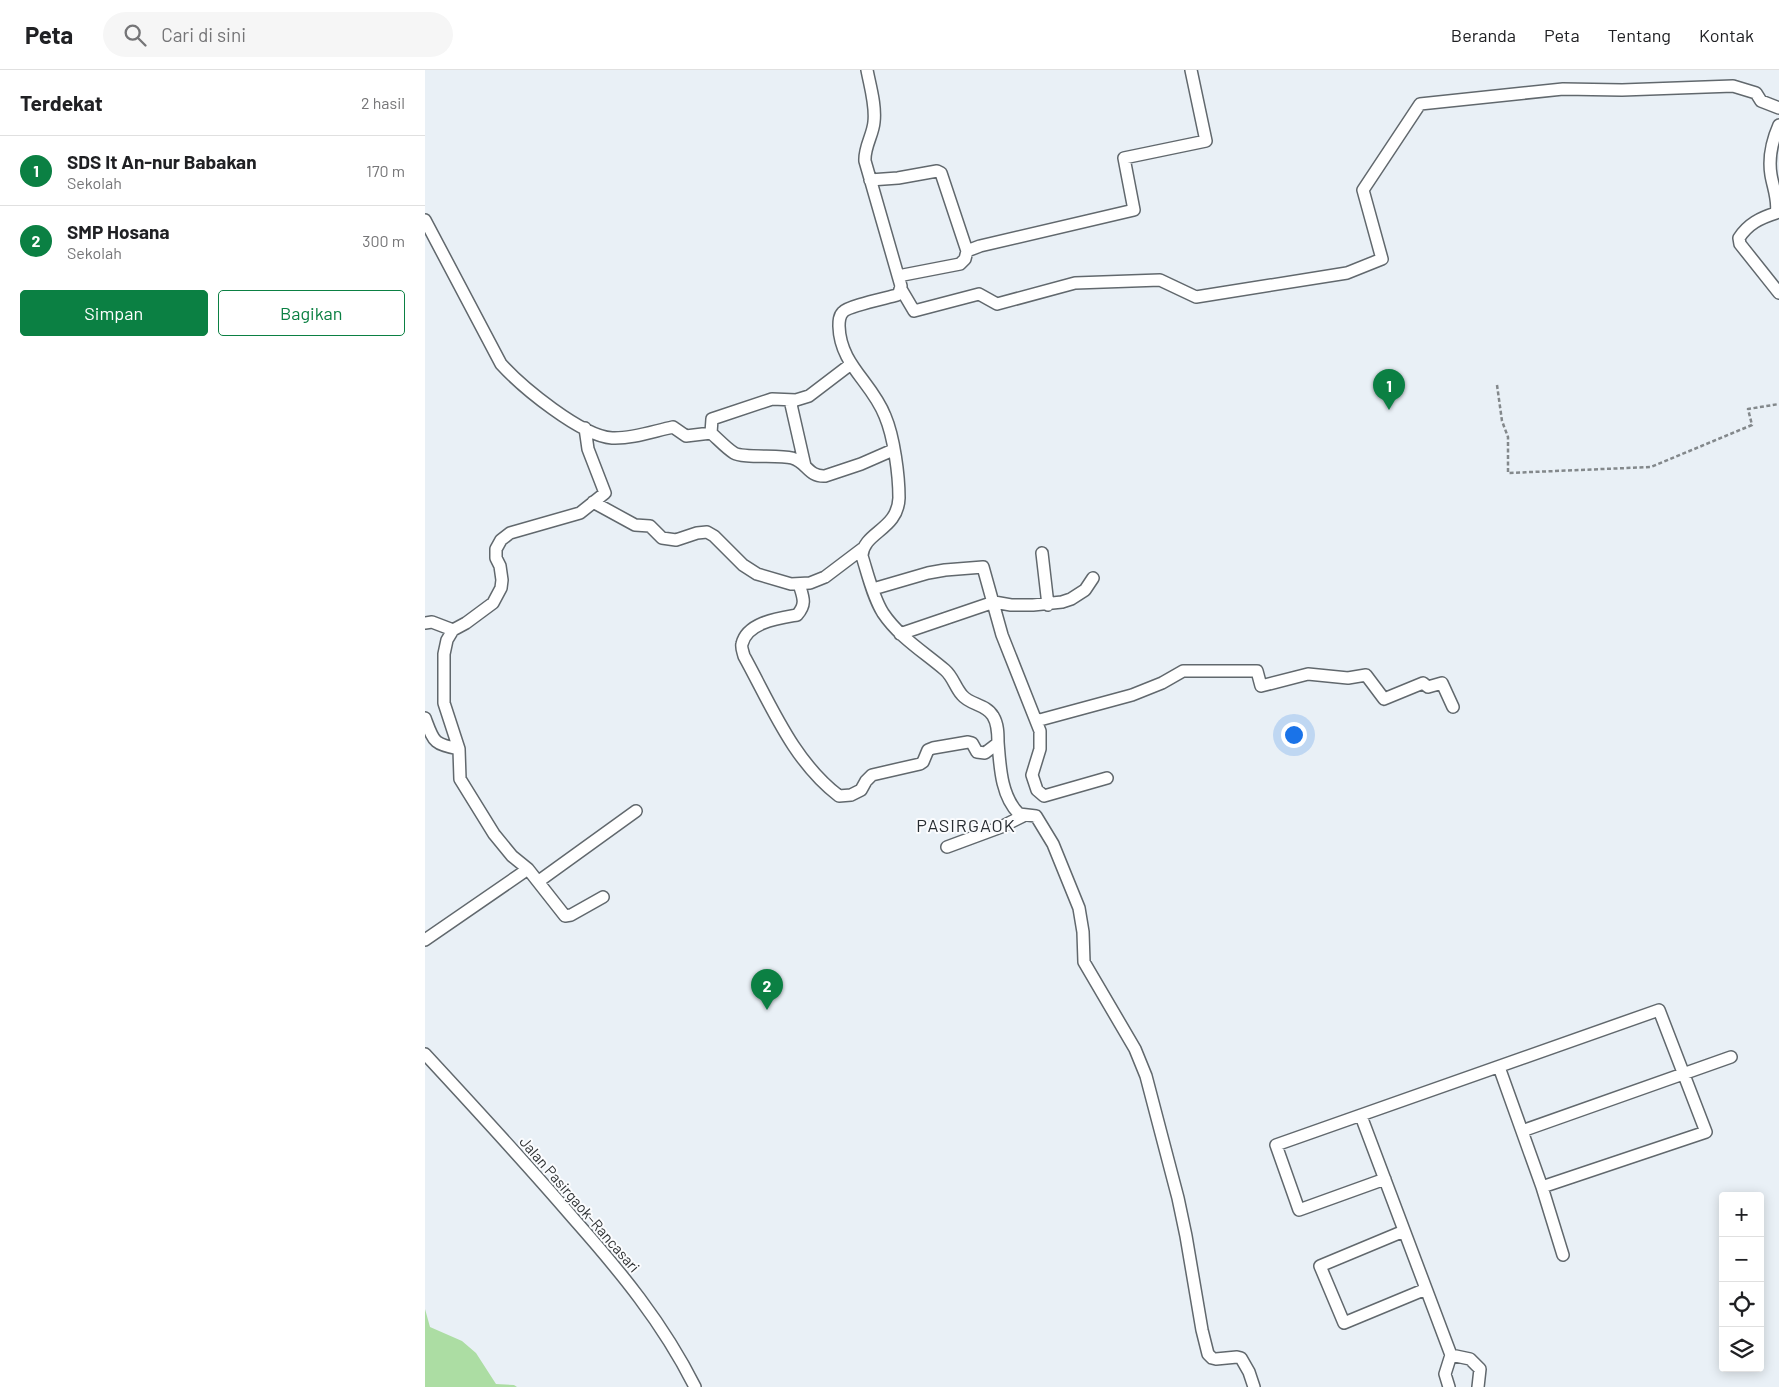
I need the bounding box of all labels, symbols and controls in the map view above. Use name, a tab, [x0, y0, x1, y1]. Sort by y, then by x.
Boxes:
search box	[103, 12, 453, 57]
text: Peta	[25, 20, 73, 49]
icon: search	[121, 21, 149, 49]
text: Cari di sini	[161, 23, 246, 46]
text: Beranda	[1451, 24, 1516, 46]
text: Peta	[1544, 24, 1580, 46]
text: Tentang	[1608, 24, 1671, 46]
text: Kontak	[1699, 24, 1754, 46]
text: Terdekat	[20, 90, 103, 115]
text: 2 hasil	[361, 93, 405, 112]
text: SDS It An-nur Babakan	[67, 150, 257, 173]
text: 1	[33, 161, 39, 180]
text: 170 m	[366, 161, 405, 180]
text: Sekolah	[67, 173, 122, 192]
text: SMP Hosana	[67, 220, 170, 243]
text: 2	[32, 231, 40, 250]
text: 300 m	[362, 231, 405, 250]
text: Sekolah	[67, 243, 122, 262]
button: Simpan	[20, 290, 208, 336]
button: Bagikan	[218, 290, 405, 336]
pin: 1	[1373, 369, 1405, 410]
your location	[1281, 722, 1307, 748]
district label: PASIRGAOK	[916, 814, 1016, 836]
pin: 2	[751, 969, 783, 1010]
street label: Jalan Pasirgaok–Rancasari	[516, 1132, 644, 1276]
map controls	[1719, 1192, 1764, 1372]
button: +	[1719, 1192, 1764, 1237]
button: −	[1719, 1237, 1764, 1282]
button: locate	[1719, 1282, 1764, 1327]
button: layers	[1719, 1327, 1764, 1372]

